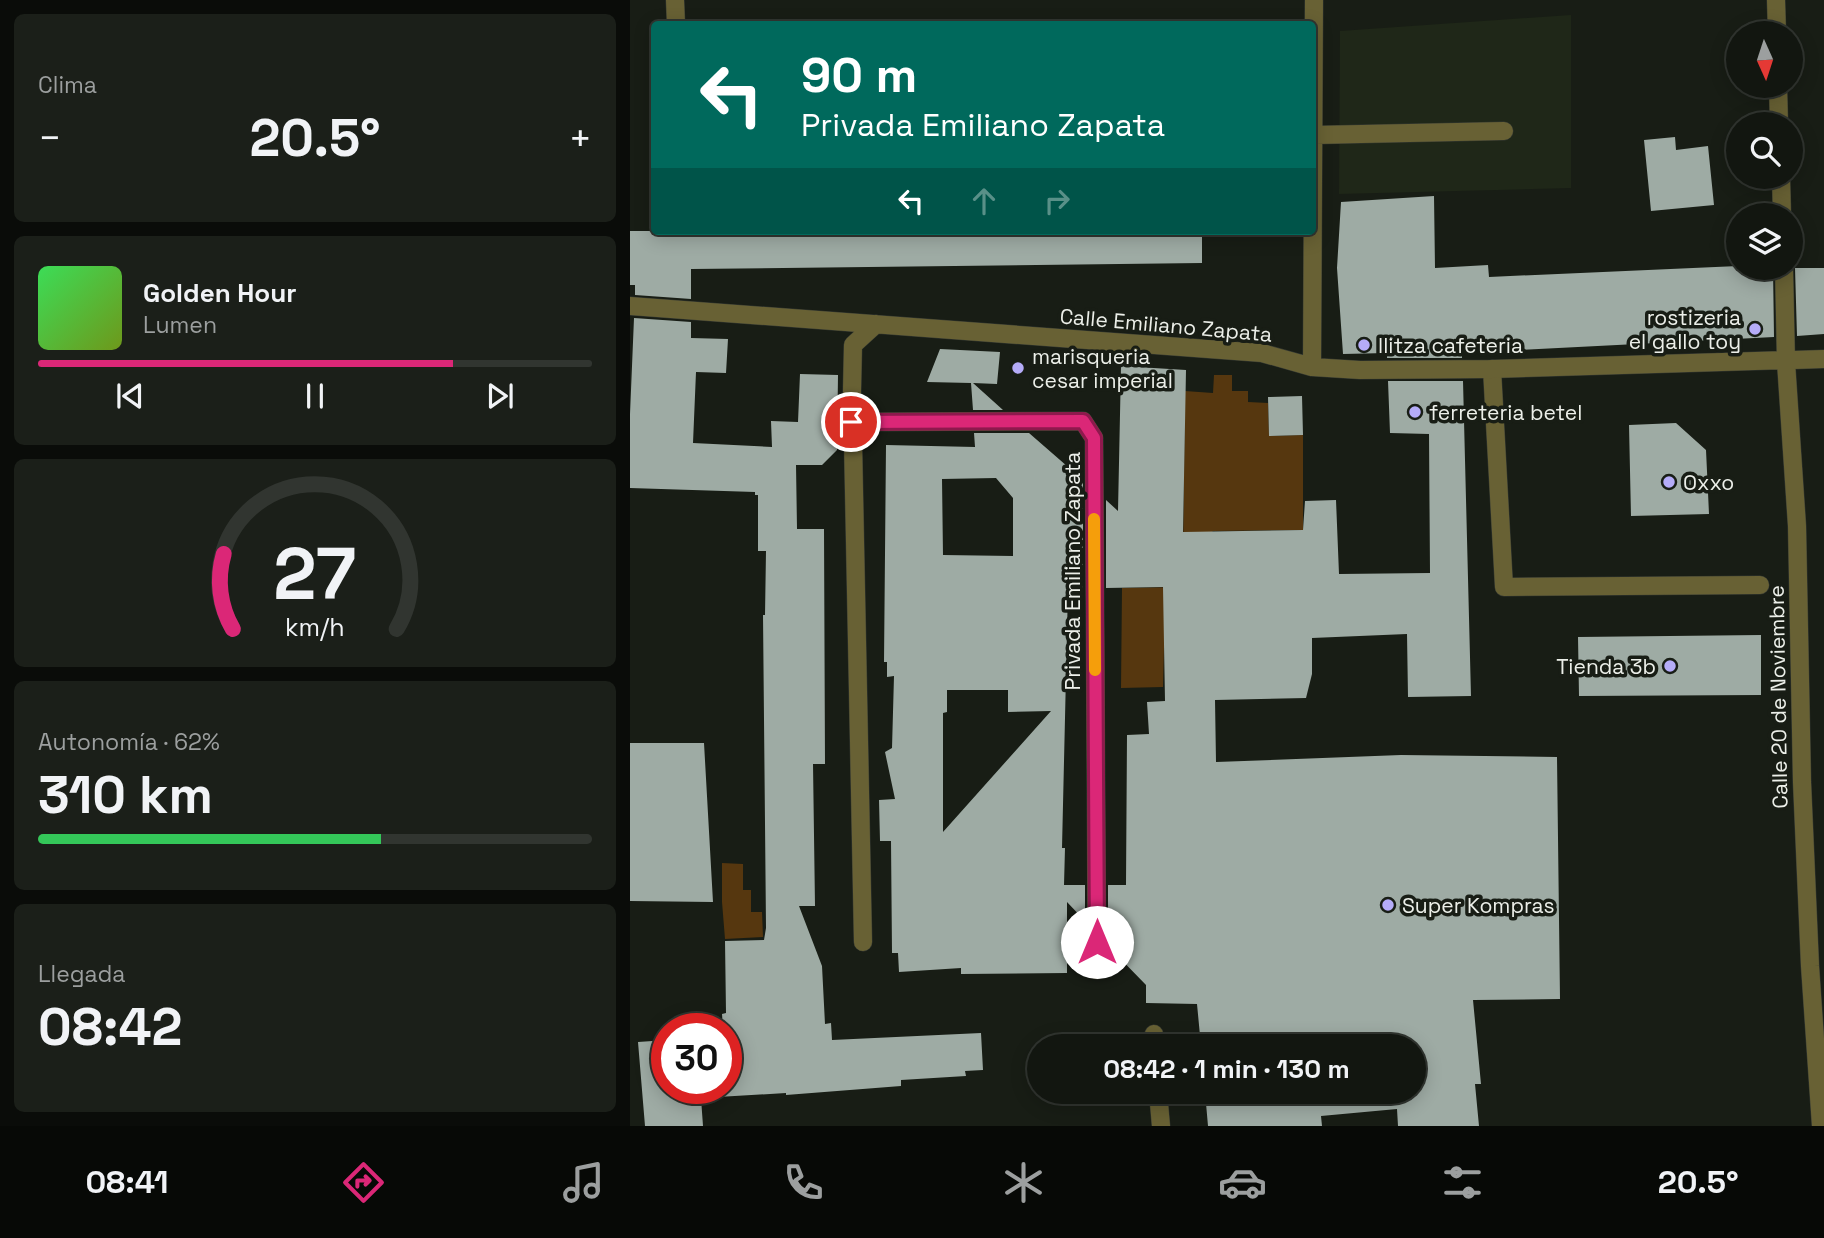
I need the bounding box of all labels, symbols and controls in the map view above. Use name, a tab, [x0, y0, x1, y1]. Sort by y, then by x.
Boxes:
north arrow	[1726, 21, 1802, 98]
map controls	[1726, 21, 1803, 280]
text: 90 m	[801, 44, 917, 106]
icon: left	[686, 49, 777, 140]
text: Clima	[38, 70, 97, 100]
text: 20.5°	[249, 105, 381, 171]
text: Privada Emiliano Zapata	[801, 105, 1165, 145]
button: search	[1726, 112, 1803, 189]
text: −	[38, 114, 62, 162]
text: +	[568, 114, 592, 162]
icon: left	[892, 182, 930, 220]
icon: ahead	[965, 182, 1003, 220]
icon: right	[1038, 182, 1076, 220]
button: layers	[1726, 203, 1803, 280]
text: Golden Hour	[143, 276, 297, 310]
street label: Calle Emiliano Zapata	[1059, 302, 1273, 348]
place label: rostizeria el gallo toy	[1629, 304, 1741, 355]
text: Lumen	[143, 310, 217, 340]
marker: rostizeria el gallo toy	[1747, 321, 1763, 337]
place label: llitza cafeteria	[1378, 332, 1523, 359]
marker: llitza cafeteria	[1356, 337, 1372, 353]
place label: marisqueria cesar imperial	[1032, 343, 1173, 394]
marker: marisqueria cesar imperial	[1010, 360, 1026, 376]
icon: previous	[111, 377, 149, 415]
icon: pause	[296, 377, 334, 415]
icon: next	[481, 377, 519, 415]
pin	[821, 392, 881, 452]
place label: ferreteria betel	[1429, 399, 1582, 426]
icon: arrive	[832, 403, 870, 441]
marker: ferreteria betel	[1407, 404, 1423, 420]
street label: Privada Emiliano Zapata	[1059, 452, 1086, 690]
place label: Oxxo	[1683, 469, 1734, 496]
marker: Oxxo	[1661, 474, 1677, 490]
text: 27	[274, 527, 356, 620]
street label: Calle 20 de Noviembre	[1763, 585, 1793, 809]
text: km/h	[285, 611, 345, 643]
place label: Tienda 3b	[1556, 653, 1656, 680]
marker: Tienda 3b	[1662, 658, 1678, 674]
text: Autonomía · 62%	[38, 727, 220, 757]
text: 310 km	[38, 762, 213, 828]
place label: Super Kompras	[1402, 892, 1555, 919]
marker: Super Kompras	[1380, 897, 1396, 913]
position arrow	[1060, 905, 1134, 979]
text: Llegada	[38, 959, 126, 989]
text: 08:42	[38, 994, 182, 1060]
speed limit sign: 30	[651, 1013, 742, 1104]
text: 08:42 · 1 min · 130 m	[1103, 1052, 1350, 1086]
icon: directions	[339, 1158, 388, 1207]
icon: music	[559, 1158, 608, 1207]
icon: phone	[779, 1158, 828, 1207]
icon: climate	[999, 1158, 1048, 1207]
icon: car	[1218, 1158, 1267, 1207]
icon: filters	[1438, 1158, 1487, 1207]
text: 08:41	[85, 1162, 168, 1202]
text: 20.5°	[1658, 1162, 1739, 1202]

